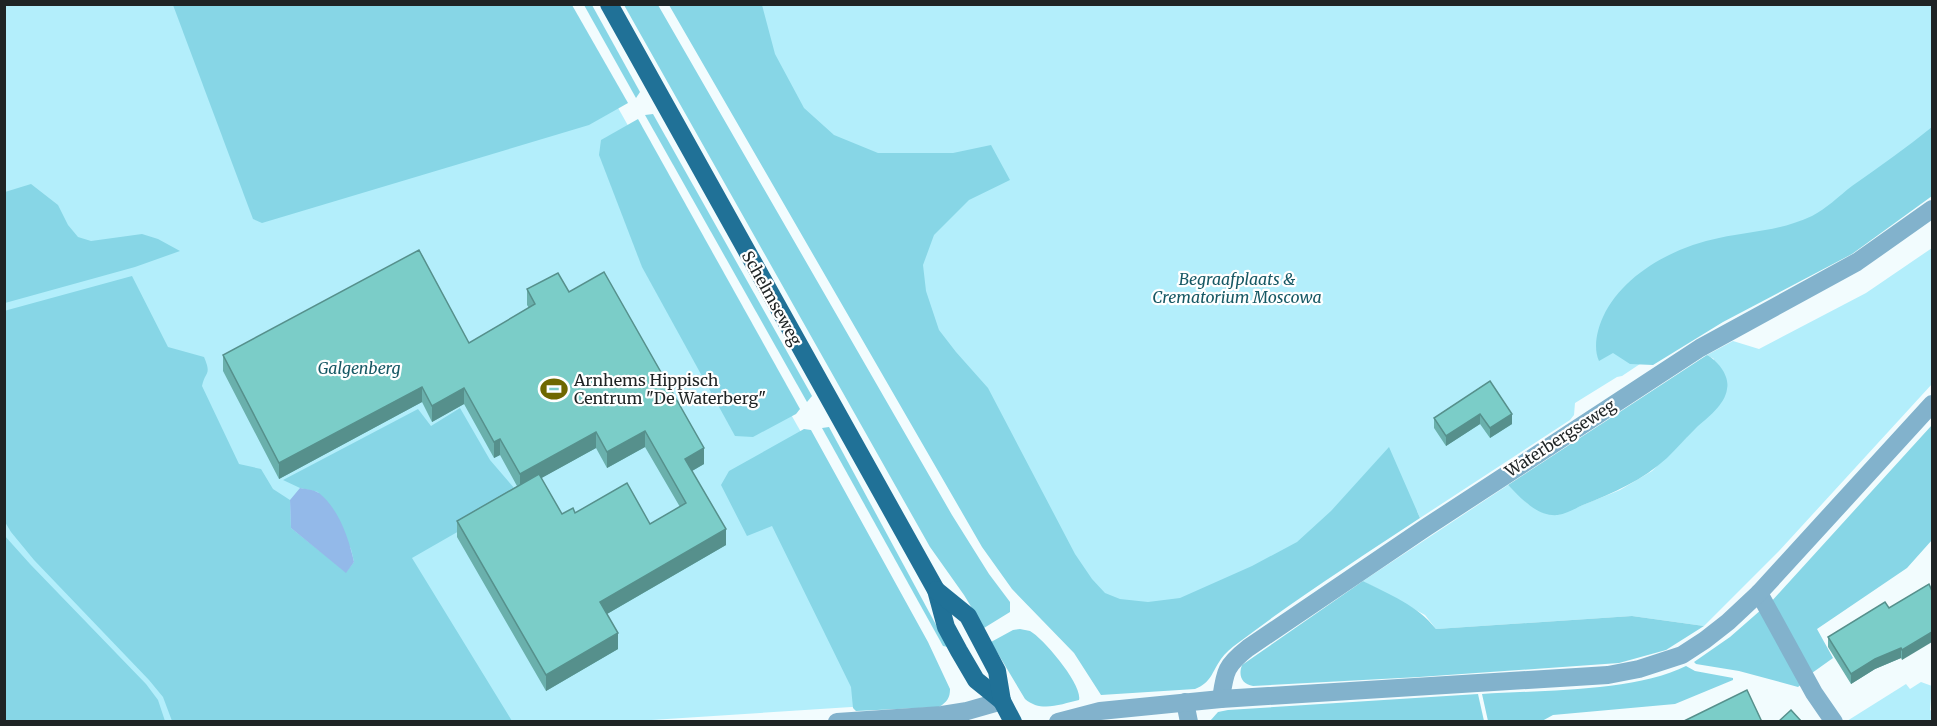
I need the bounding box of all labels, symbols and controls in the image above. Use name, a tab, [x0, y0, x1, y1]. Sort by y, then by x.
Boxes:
street label: Schelmseweg	[738, 247, 806, 349]
park label: Begraafplaats & Crematorium Moscowa	[1152, 269, 1322, 307]
park label: Galgenberg	[318, 358, 400, 378]
place label: Arnhems Hippisch Centrum "De Waterberg"	[573, 370, 766, 408]
sports icon: Arnhems Hippisch Centrum "De Waterberg"	[539, 374, 569, 404]
street label: Waterbergseweg	[1500, 395, 1619, 482]

